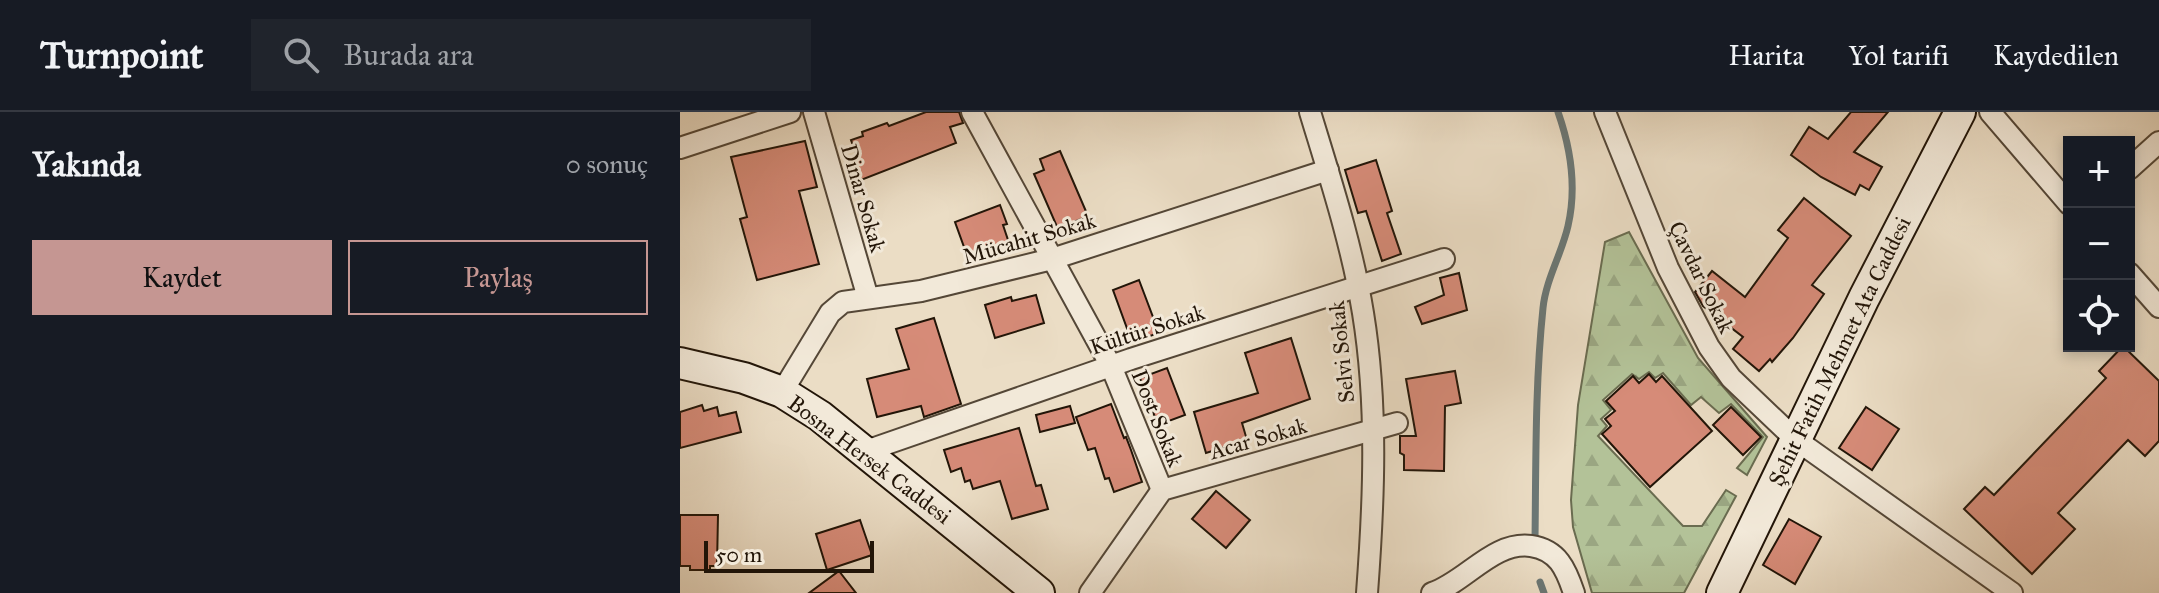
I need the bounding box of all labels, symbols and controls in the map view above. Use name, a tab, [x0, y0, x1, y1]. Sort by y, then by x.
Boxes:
search box	[251, 19, 811, 91]
text: Turnpoint	[40, 32, 203, 78]
icon: search	[279, 33, 323, 77]
text: Burada ara	[343, 37, 474, 73]
text: Harita	[1728, 38, 1804, 73]
text: Yol tarifi	[1848, 38, 1949, 73]
text: Kaydedilen	[1993, 38, 2119, 73]
map controls	[2063, 136, 2135, 352]
button: +	[2063, 136, 2135, 208]
street label: Dinar Sokak	[835, 141, 892, 256]
text: Yakında	[32, 144, 141, 185]
text: 0 sonuç	[566, 148, 648, 180]
street label: Mücahit Sokak	[960, 206, 1099, 270]
button: −	[2063, 208, 2135, 280]
street label: Şehit Fatih Mehmet Ata Caddesi	[1762, 212, 1917, 490]
street label: Çavdar Sokak	[1663, 217, 1741, 338]
button: Kaydet	[32, 240, 332, 315]
button: Paylaş	[348, 240, 648, 315]
button: locate	[2063, 280, 2135, 352]
street label: Kültür Sokak	[1086, 298, 1209, 361]
street label: Selvi Sokak	[1323, 299, 1360, 404]
street label: Dost Sokak	[1126, 366, 1190, 472]
street label: Bosna Hersek Caddesi	[783, 389, 957, 530]
street label: Acar Sokak	[1205, 412, 1311, 465]
scale bar	[704, 537, 874, 573]
text: 50 m	[716, 541, 762, 568]

